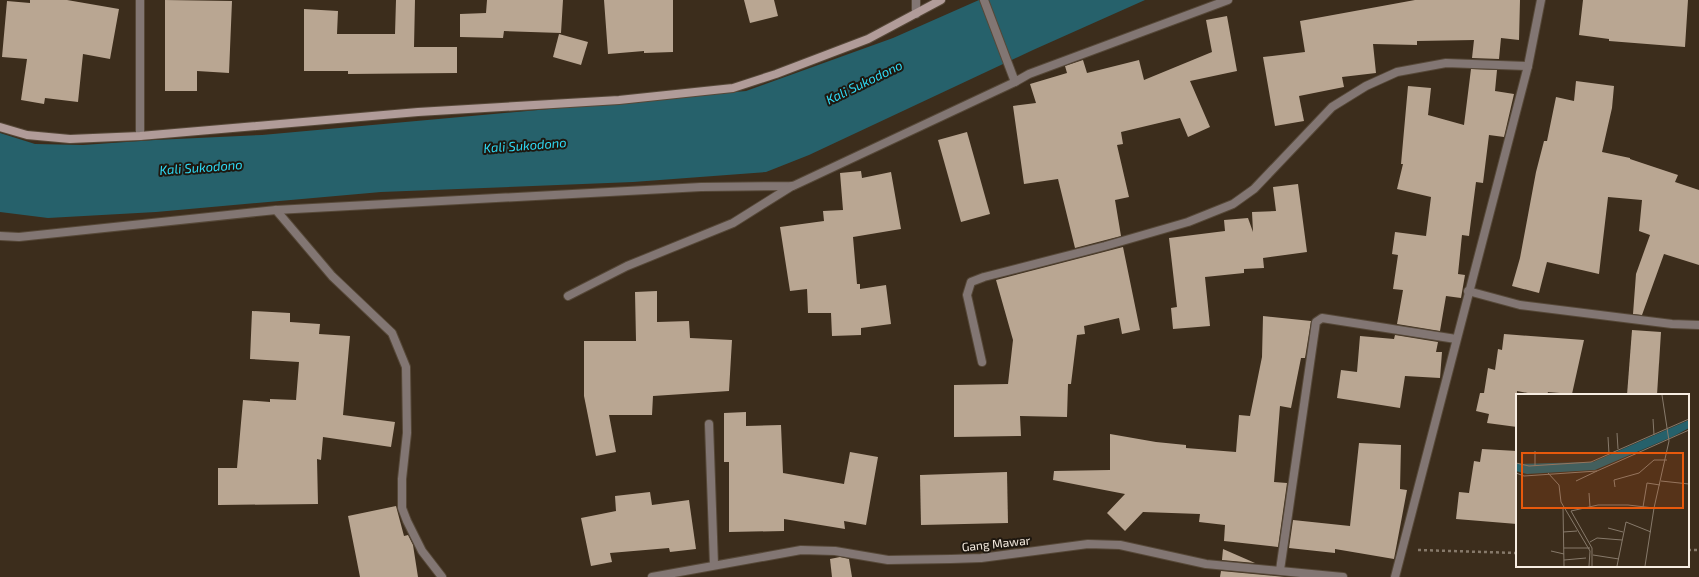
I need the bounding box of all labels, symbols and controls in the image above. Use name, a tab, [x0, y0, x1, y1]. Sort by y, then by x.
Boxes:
water label: Kali Sukodono	[823, 57, 905, 107]
water label: Kali Sukodono	[483, 134, 567, 156]
water label: Kali Sukodono	[159, 156, 243, 178]
inset map	[1516, 394, 1689, 567]
street label: Gang Mawar	[961, 532, 1031, 554]

